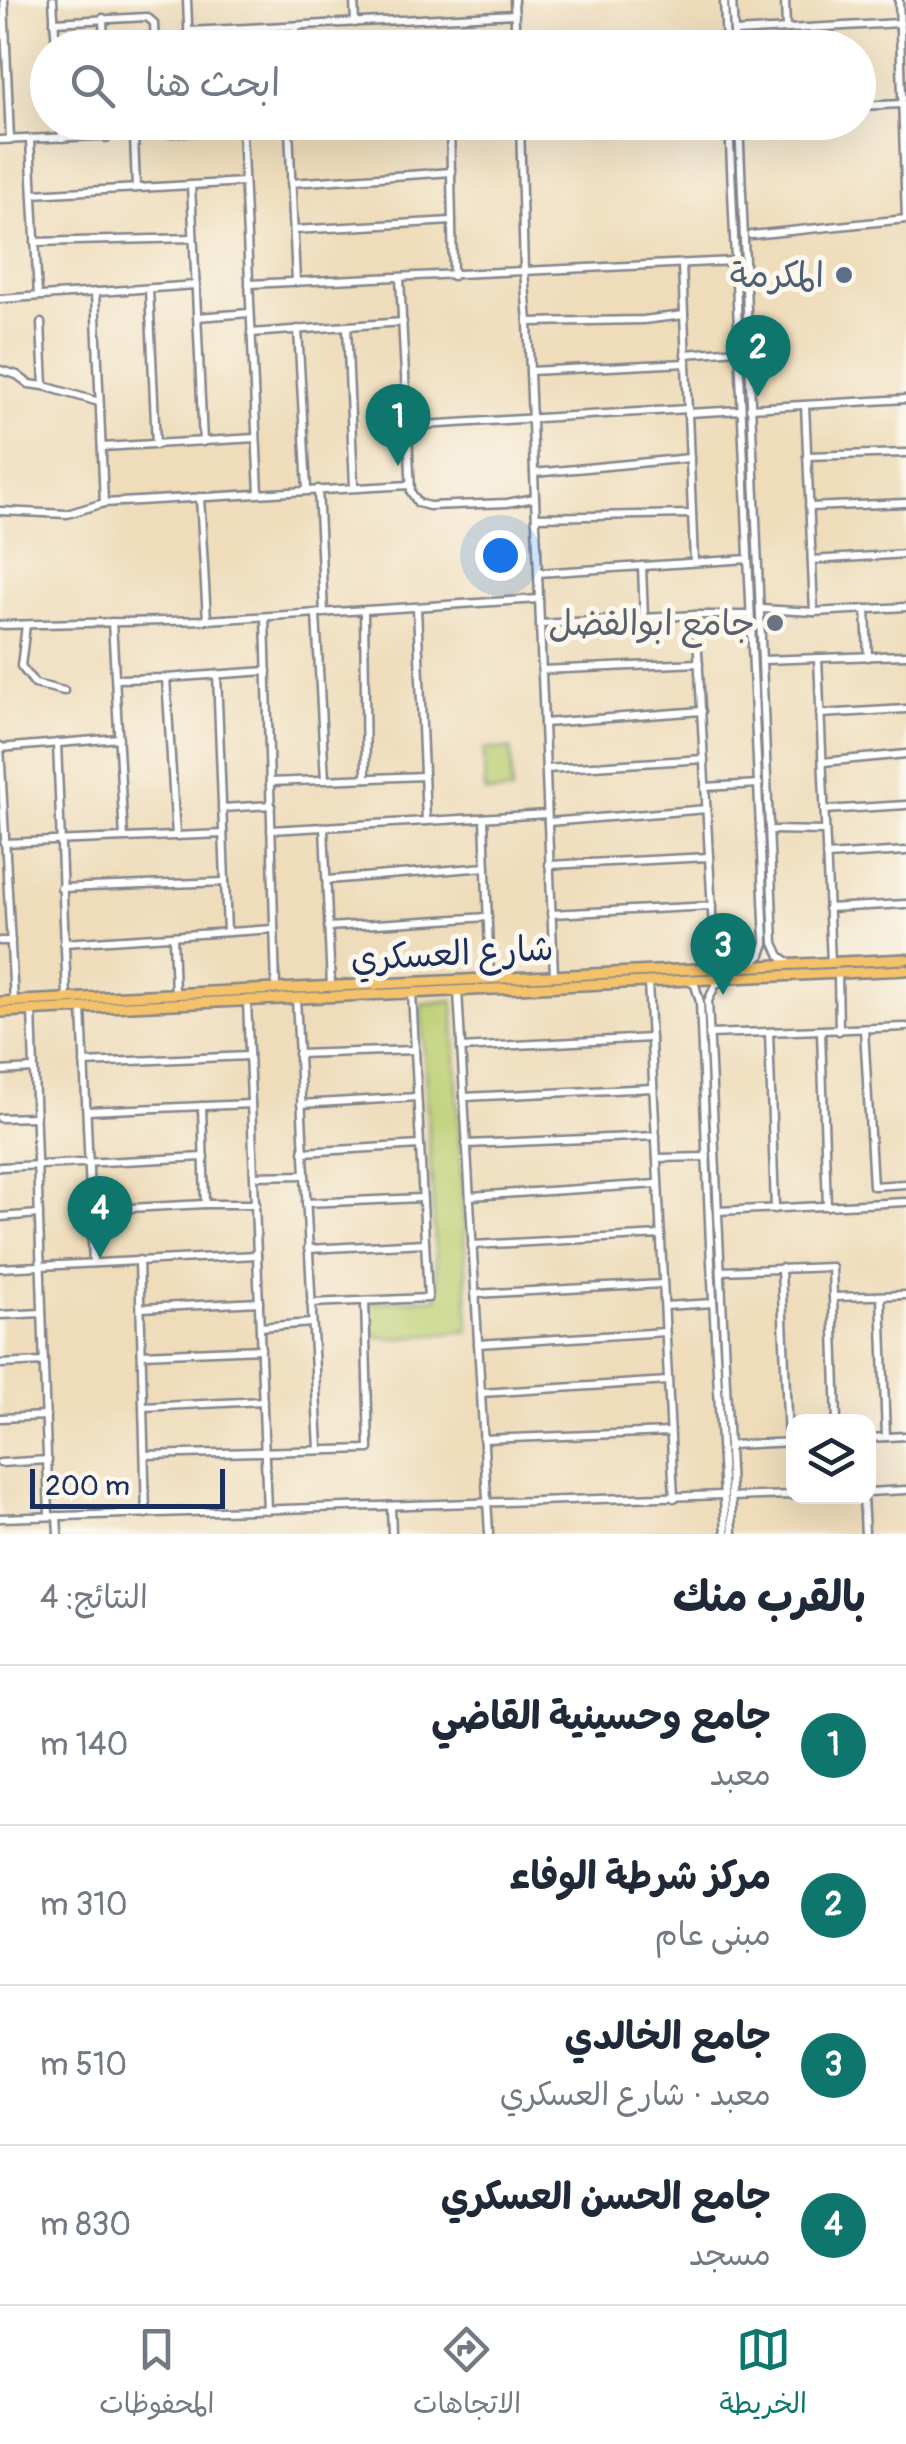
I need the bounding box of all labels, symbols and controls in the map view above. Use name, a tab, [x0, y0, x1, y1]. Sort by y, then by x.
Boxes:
search box	[30, 30, 876, 140]
icon: search	[65, 58, 120, 113]
text: ابحث هنا	[145, 60, 280, 108]
place label: المكرمة	[730, 254, 824, 298]
marker: المكرمة	[833, 264, 855, 286]
pin: 2	[726, 314, 790, 397]
pin: 1	[366, 384, 430, 466]
your location	[475, 530, 526, 581]
place label: جامع ابوالفضل	[548, 602, 755, 648]
marker: جامع ابوالفضل	[764, 612, 786, 634]
pin: 3	[690, 912, 756, 995]
street label: شارع العسكري	[350, 927, 555, 983]
pin: 4	[68, 1176, 132, 1258]
map controls	[786, 1414, 876, 1504]
button: layers	[786, 1414, 876, 1504]
scale bar	[30, 1464, 225, 1508]
text: 200 m	[45, 1469, 130, 1504]
text: بالقرب منك	[673, 1572, 866, 1624]
text: النتائج: 4	[40, 1578, 148, 1618]
text: جامع وحسينية القاضي	[431, 1693, 771, 1741]
text: 140 m	[40, 1725, 128, 1765]
text: 1	[827, 1725, 840, 1765]
text: معبد	[710, 1755, 771, 1795]
text: مركز شرطة الوفاء	[509, 1853, 771, 1901]
text: 310 m	[40, 1885, 128, 1925]
text: 2	[825, 1885, 842, 1925]
text: مبنى عام	[654, 1915, 771, 1955]
text: جامع الخالدي	[564, 2013, 771, 2061]
text: 510 m	[40, 2045, 127, 2085]
text: 3	[825, 2045, 842, 2085]
text: معبد · شارع العسكري	[500, 2075, 771, 2115]
text: جامع الحسن العسكري	[441, 2173, 771, 2221]
text: 830 m	[40, 2205, 131, 2245]
text: 4	[824, 2205, 843, 2245]
text: مسجد	[689, 2235, 771, 2275]
tab: المحفوظات	[99, 2322, 215, 2428]
tab: الاتجاهات	[413, 2322, 521, 2428]
tab: الخريطة	[719, 2322, 807, 2428]

